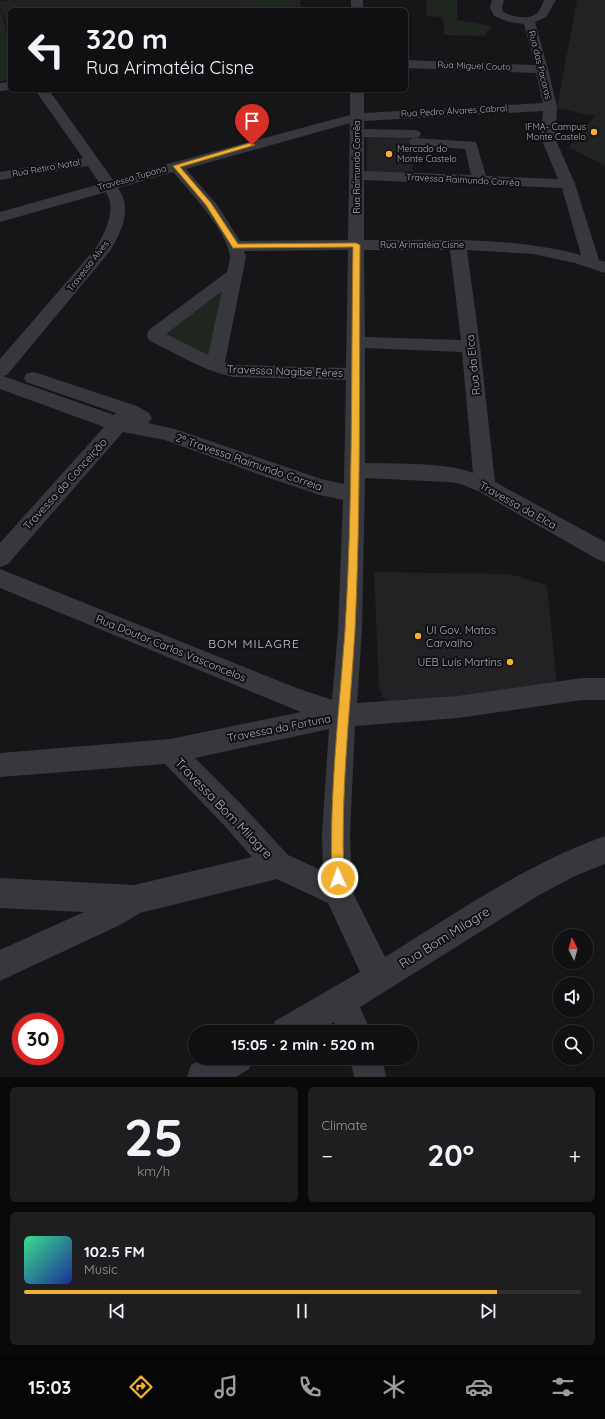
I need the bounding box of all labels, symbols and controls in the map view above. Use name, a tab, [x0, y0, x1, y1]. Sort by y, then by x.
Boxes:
text: 320 m	[86, 21, 168, 56]
icon: left	[20, 24, 72, 76]
street label: Rua das Pacaras	[527, 29, 554, 100]
text: Rua Arimatéia Cisne	[86, 56, 254, 79]
street label: Rua Miguel Couto	[437, 59, 511, 72]
street label: Rua Pedro Álvares Cabral	[401, 102, 507, 119]
pin	[235, 104, 269, 145]
icon: arrive	[241, 110, 263, 132]
street label: Rua Raimundo Corrêa	[351, 121, 362, 213]
place label: IFMA- Campus Monte Castelo	[525, 121, 586, 142]
marker: IFMA- Campus Monte Castelo	[589, 127, 599, 137]
place label: Mercado do Monte Castelo	[397, 143, 457, 164]
marker: Mercado do Monte Castelo	[384, 149, 394, 159]
street label: Rua Retiro Natal	[11, 156, 81, 179]
street label: Travessa Tupana	[96, 162, 167, 193]
street label: Travessa Raimundo Corrêa	[406, 171, 520, 188]
street label: Travessa Alves	[64, 238, 111, 293]
street label: Rua Arimatéia Cisne	[380, 239, 464, 250]
street label: Rua da Elca	[463, 334, 483, 396]
street label: Travessa Nagibe Féres	[227, 362, 343, 380]
street label: 2ª Travessa Raimundo Correia	[174, 430, 324, 494]
street label: Travessa da Conceição	[20, 435, 110, 533]
street label: Travessa da Elca	[477, 478, 559, 532]
street label: Rua Doutor Carlos Vasconcelos	[94, 611, 248, 685]
place label: UI Gov. Matos Carvalho	[426, 623, 496, 650]
marker: UI Gov. Matos Carvalho	[413, 631, 423, 641]
district label: BOM MILAGRE	[208, 636, 300, 651]
place label: UEB Luís Martins	[418, 655, 502, 669]
marker: UEB Luís Martins	[505, 657, 515, 667]
street label: Travessa da Fortuna	[226, 711, 332, 745]
street label: Travessa Bom Milagre	[172, 754, 276, 862]
position arrow	[317, 857, 359, 899]
street label: Rua Bom Milagre	[396, 903, 492, 971]
north arrow	[553, 929, 593, 969]
map controls	[553, 929, 593, 1065]
button: sound	[553, 977, 593, 1017]
speed limit sign: 30	[12, 1013, 64, 1065]
button: search	[553, 1025, 593, 1065]
text: 15:05 · 2 min · 520 m	[231, 1035, 375, 1054]
text: 25	[124, 1104, 184, 1169]
text: Climate	[322, 1117, 367, 1133]
text: 20°	[427, 1136, 474, 1174]
text: −	[322, 1142, 333, 1170]
text: +	[569, 1142, 581, 1170]
text: km/h	[137, 1163, 170, 1179]
text: 102.5 FM	[84, 1242, 145, 1261]
text: Music	[84, 1261, 118, 1277]
icon: previous	[106, 1300, 128, 1322]
icon: pause	[291, 1300, 313, 1322]
icon: next	[477, 1300, 499, 1322]
icon: directions	[127, 1373, 155, 1401]
icon: music	[212, 1373, 240, 1401]
icon: phone	[296, 1373, 324, 1401]
icon: climate	[380, 1373, 408, 1401]
icon: car	[465, 1373, 493, 1401]
icon: filters	[549, 1373, 577, 1401]
text: 15:03	[28, 1376, 71, 1399]

